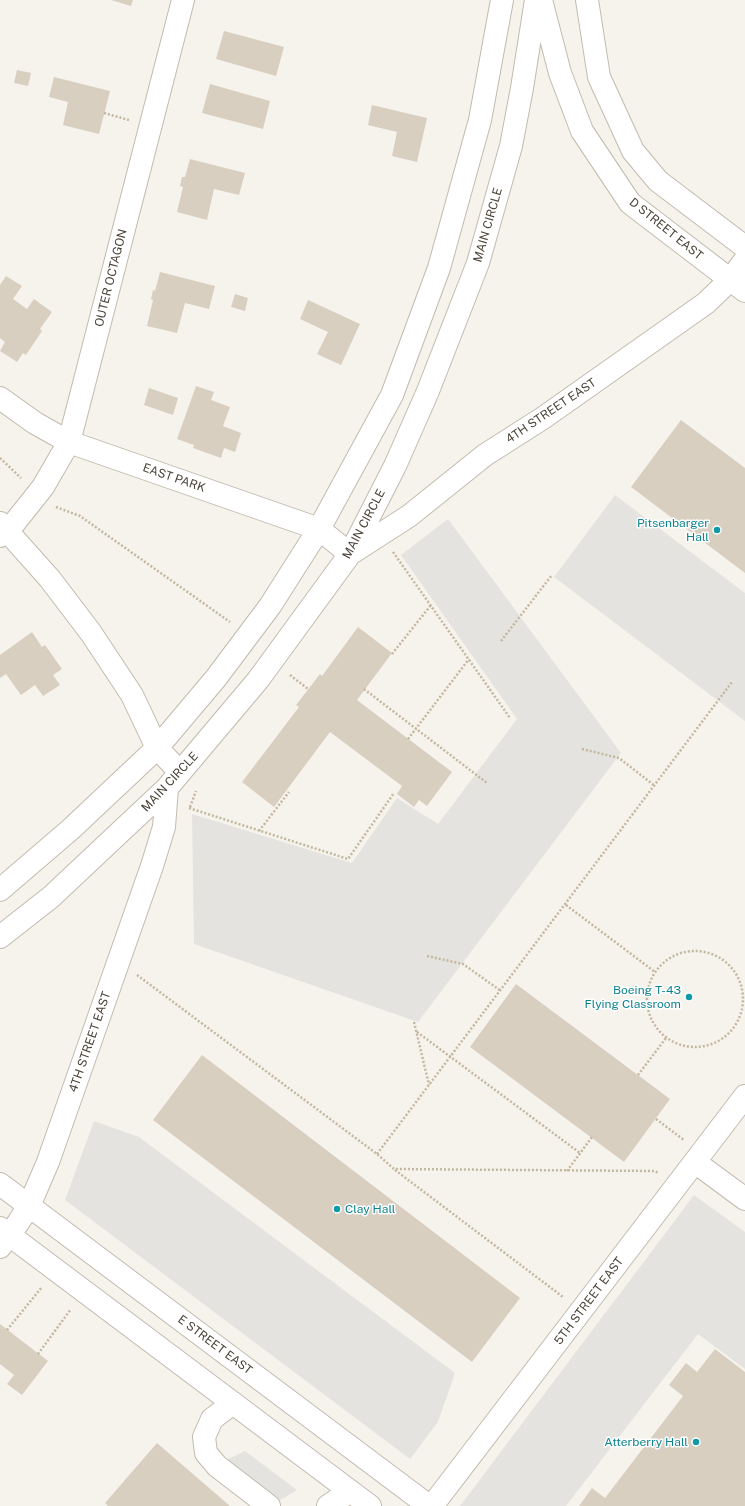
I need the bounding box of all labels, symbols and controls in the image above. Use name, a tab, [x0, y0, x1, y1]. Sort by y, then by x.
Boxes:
street label: MAIN CIRCLE	[470, 186, 506, 264]
street label: D STREET EAST	[626, 195, 706, 263]
street label: OUTER OCTAGON	[92, 228, 130, 328]
street label: 4TH STREET EAST	[503, 376, 599, 446]
street label: EAST PARK	[141, 461, 207, 495]
street label: MAIN CIRCLE	[340, 487, 388, 561]
place label: Pitsenbarger Hall	[637, 516, 709, 544]
marker: Pitsenbarger Hall	[712, 525, 722, 535]
street label: MAIN CIRCLE	[139, 749, 201, 815]
place label: Boeing T-43 Flying Classroom	[585, 983, 681, 1011]
street label: 4TH STREET EAST	[66, 990, 114, 1094]
marker: Boeing T-43 Flying Classroom	[684, 992, 694, 1002]
place label: Clay Hall	[345, 1202, 395, 1216]
marker: Clay Hall	[332, 1204, 342, 1214]
street label: 5TH STREET EAST	[551, 1254, 627, 1348]
street label: E STREET EAST	[175, 1312, 255, 1378]
place label: Atterberry Hall	[604, 1435, 688, 1449]
marker: Atterberry Hall	[691, 1437, 701, 1447]

